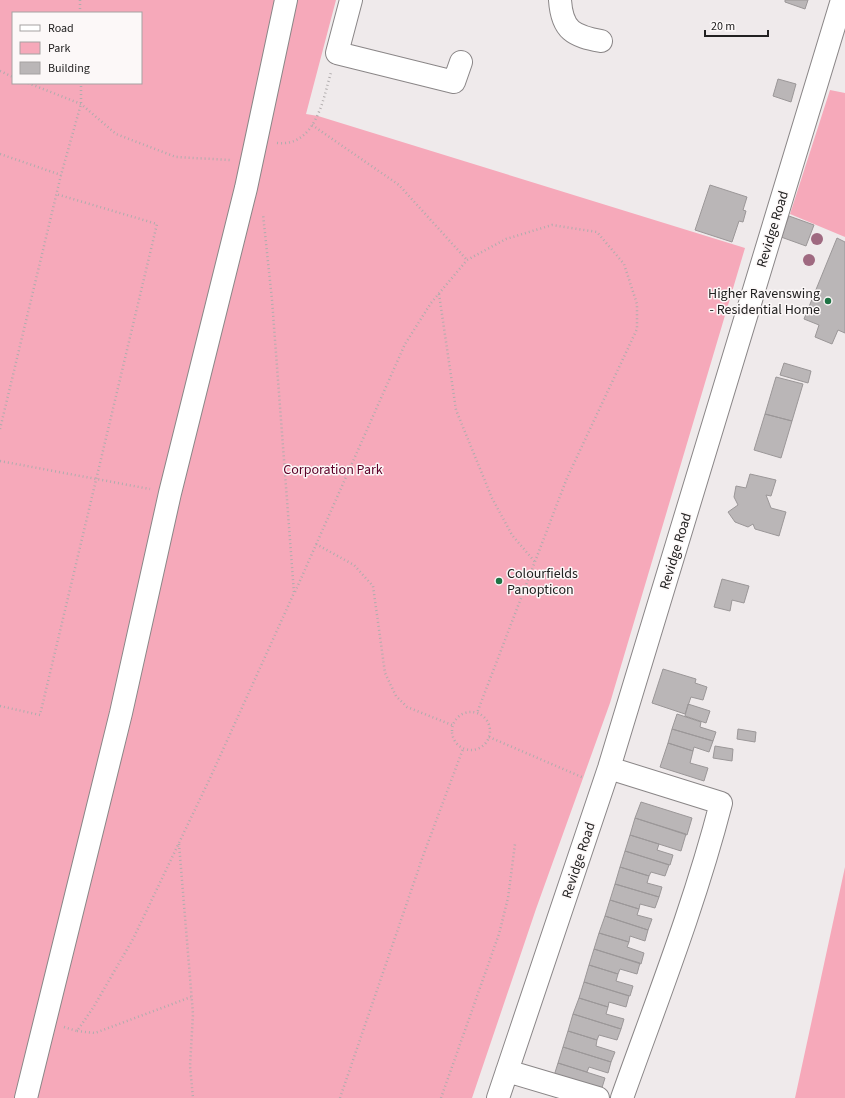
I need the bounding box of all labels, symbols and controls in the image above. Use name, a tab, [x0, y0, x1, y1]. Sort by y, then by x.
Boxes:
legend	[12, 12, 142, 84]
scale bar	[705, 12, 768, 38]
text: 20 m	[711, 18, 735, 35]
text: Road	[48, 20, 74, 37]
text: Park	[48, 40, 70, 57]
text: Building	[48, 60, 90, 77]
street label: Revidge Road	[752, 188, 794, 270]
place label: Higher Ravenswing - Residential Home	[708, 284, 820, 320]
marker: Higher Ravenswing - Residential Home	[823, 296, 833, 306]
park label: Corporation Park	[283, 460, 383, 480]
street label: Revidge Road	[655, 510, 697, 592]
place label: Colourfields Panopticon	[507, 564, 578, 600]
marker: Colourfields Panopticon	[494, 576, 504, 586]
street label: Revidge Road	[557, 820, 601, 901]

